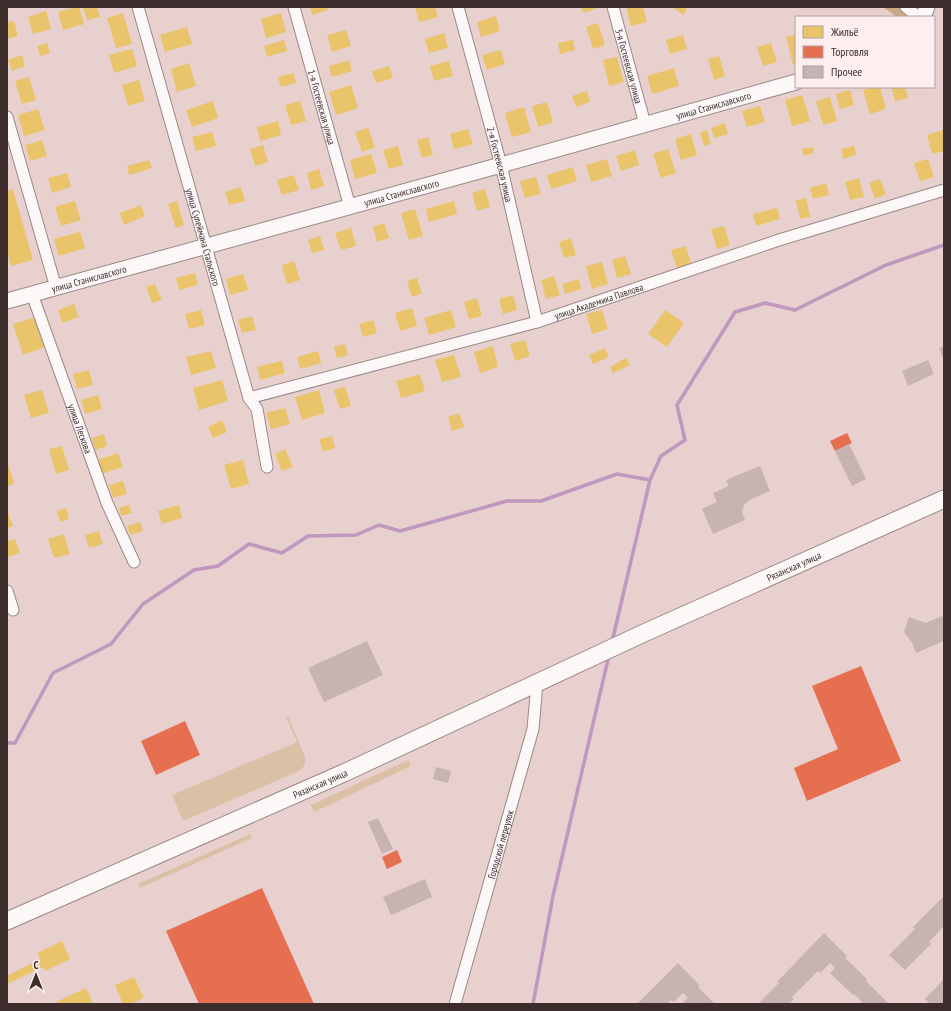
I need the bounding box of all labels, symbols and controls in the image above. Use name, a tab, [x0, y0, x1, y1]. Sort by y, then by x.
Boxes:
legend	[795, 16, 935, 88]
text: Жильё	[830, 24, 858, 39]
street label: 3-я Гостеевская улица	[613, 27, 646, 105]
text: Торговля	[831, 44, 869, 59]
text: Прочее	[831, 64, 862, 79]
street label: 1-я Гостеевская улица	[305, 68, 339, 146]
street label: улица Станиславского	[674, 89, 752, 122]
street label: 2-я Гостеевская улица	[484, 125, 516, 203]
street label: улица Станиславского	[362, 176, 440, 209]
street label: улица Сулеймана Стальского	[183, 187, 223, 287]
street label: улица Станиславского	[50, 262, 128, 295]
street label: улица Академика Павлова	[553, 280, 645, 322]
street label: улица Лескова	[65, 402, 95, 455]
street label: Рязанская улица	[764, 548, 823, 584]
street label: Рязанская улица	[291, 766, 349, 801]
street label: Городской переулок	[484, 808, 516, 880]
north arrow	[16, 955, 56, 995]
text: С	[33, 958, 39, 972]

